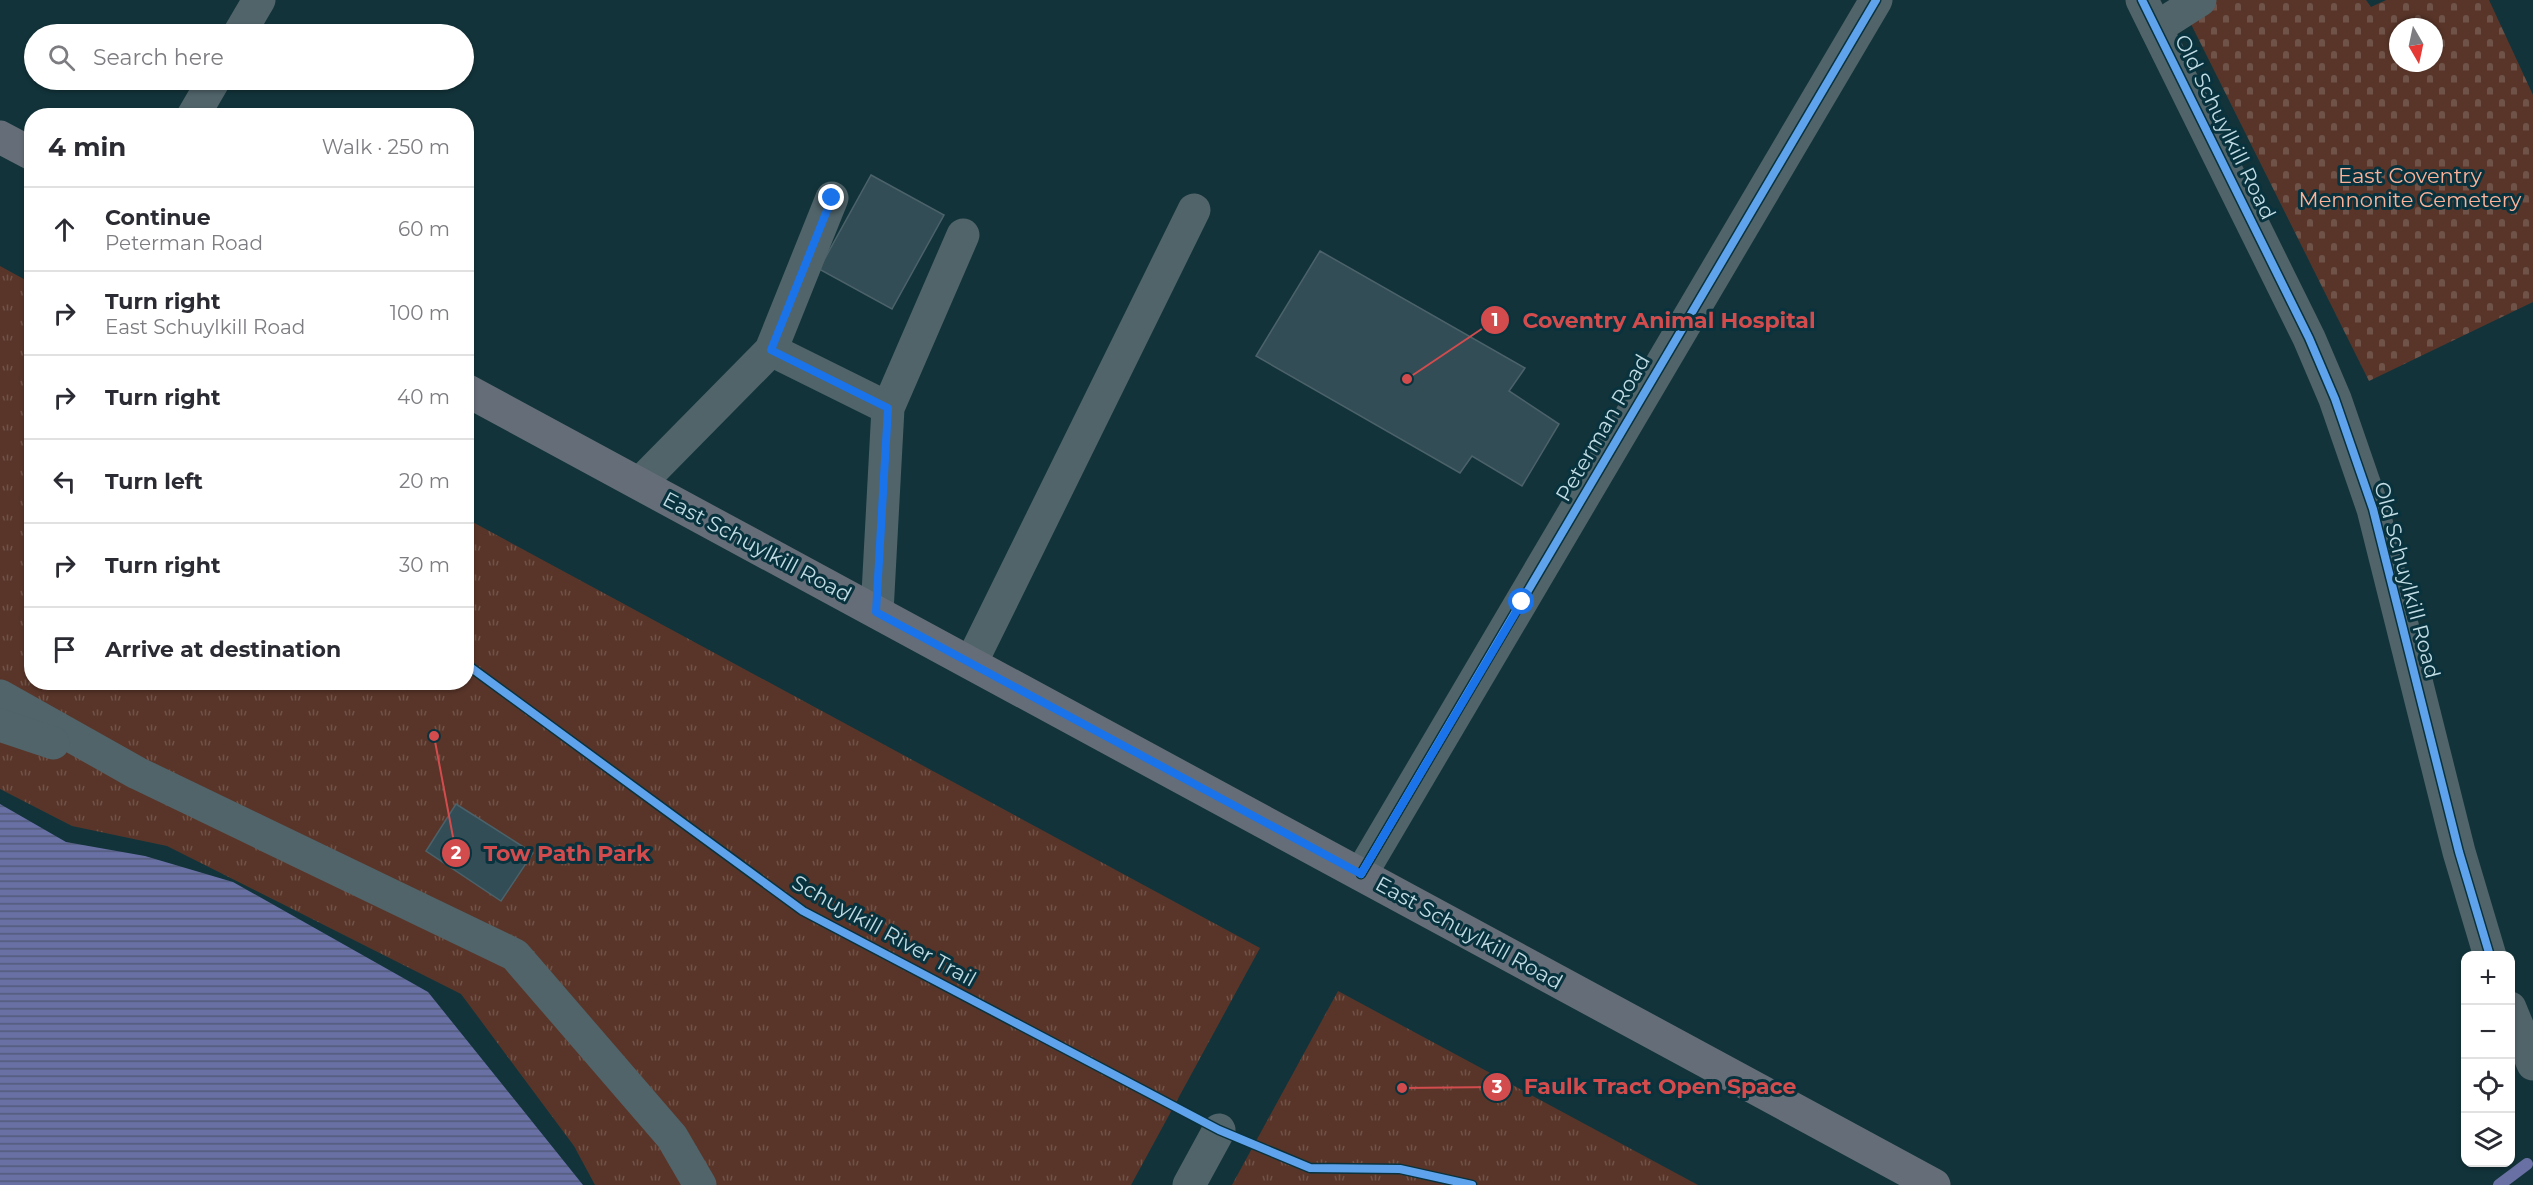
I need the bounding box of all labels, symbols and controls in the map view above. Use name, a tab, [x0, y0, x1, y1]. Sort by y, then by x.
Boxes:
north arrow	[2389, 18, 2443, 72]
search box	[24, 24, 474, 90]
street label: Old Schuylkill Road	[2170, 30, 2281, 223]
icon: search	[45, 41, 78, 74]
text: Search here	[93, 44, 224, 71]
text: 4 min	[48, 131, 126, 163]
text: Walk · 250 m	[322, 135, 450, 159]
park label: East Coventry Mennonite Cemetery	[2299, 163, 2522, 212]
route end	[818, 184, 844, 210]
text: Continue	[105, 204, 211, 231]
icon: ahead	[48, 213, 81, 246]
text: 60 m	[398, 217, 450, 241]
text: Peterman Road	[105, 231, 263, 255]
text: Turn right	[105, 288, 220, 315]
icon: right	[48, 297, 81, 330]
callout: Coventry Animal Hospital	[1480, 300, 1828, 340]
text: 100 m	[390, 301, 450, 325]
text: Coventry Animal Hospital	[1522, 307, 1816, 334]
text: 1	[1491, 309, 1499, 331]
text: East Schuylkill Road	[105, 315, 305, 339]
street label: Peterman Road	[1550, 350, 1655, 506]
icon: right	[48, 381, 81, 414]
text: Turn right	[105, 384, 220, 411]
text: 40 m	[397, 385, 450, 409]
icon: left	[48, 465, 81, 498]
text: Turn left	[105, 468, 203, 495]
text: 20 m	[399, 469, 450, 493]
street label: Old Schuylkill Road	[2369, 479, 2446, 681]
street label: East Schuylkill Road	[659, 486, 856, 607]
icon: right	[48, 549, 81, 582]
text: Turn right	[105, 552, 220, 579]
text: 30 m	[399, 553, 450, 577]
route start	[1508, 588, 1534, 614]
icon: arrive	[48, 633, 81, 666]
text: Arrive at destination	[105, 636, 341, 663]
callout: Tow Path Park	[441, 833, 662, 873]
text: Tow Path Park	[484, 840, 651, 867]
text: 2	[451, 842, 462, 864]
street label: Schuylkill River Trail	[788, 870, 981, 992]
street label: East Schuylkill Road	[1371, 871, 1567, 994]
map controls	[2461, 951, 2515, 1167]
button: +	[2461, 951, 2515, 1005]
button: −	[2461, 1005, 2515, 1059]
button: locate	[2461, 1059, 2515, 1113]
callout: Faulk Tract Open Space	[1482, 1067, 1809, 1107]
text: Faulk Tract Open Space	[1524, 1073, 1796, 1100]
text: 3	[1491, 1076, 1503, 1098]
button: layers	[2461, 1113, 2515, 1167]

